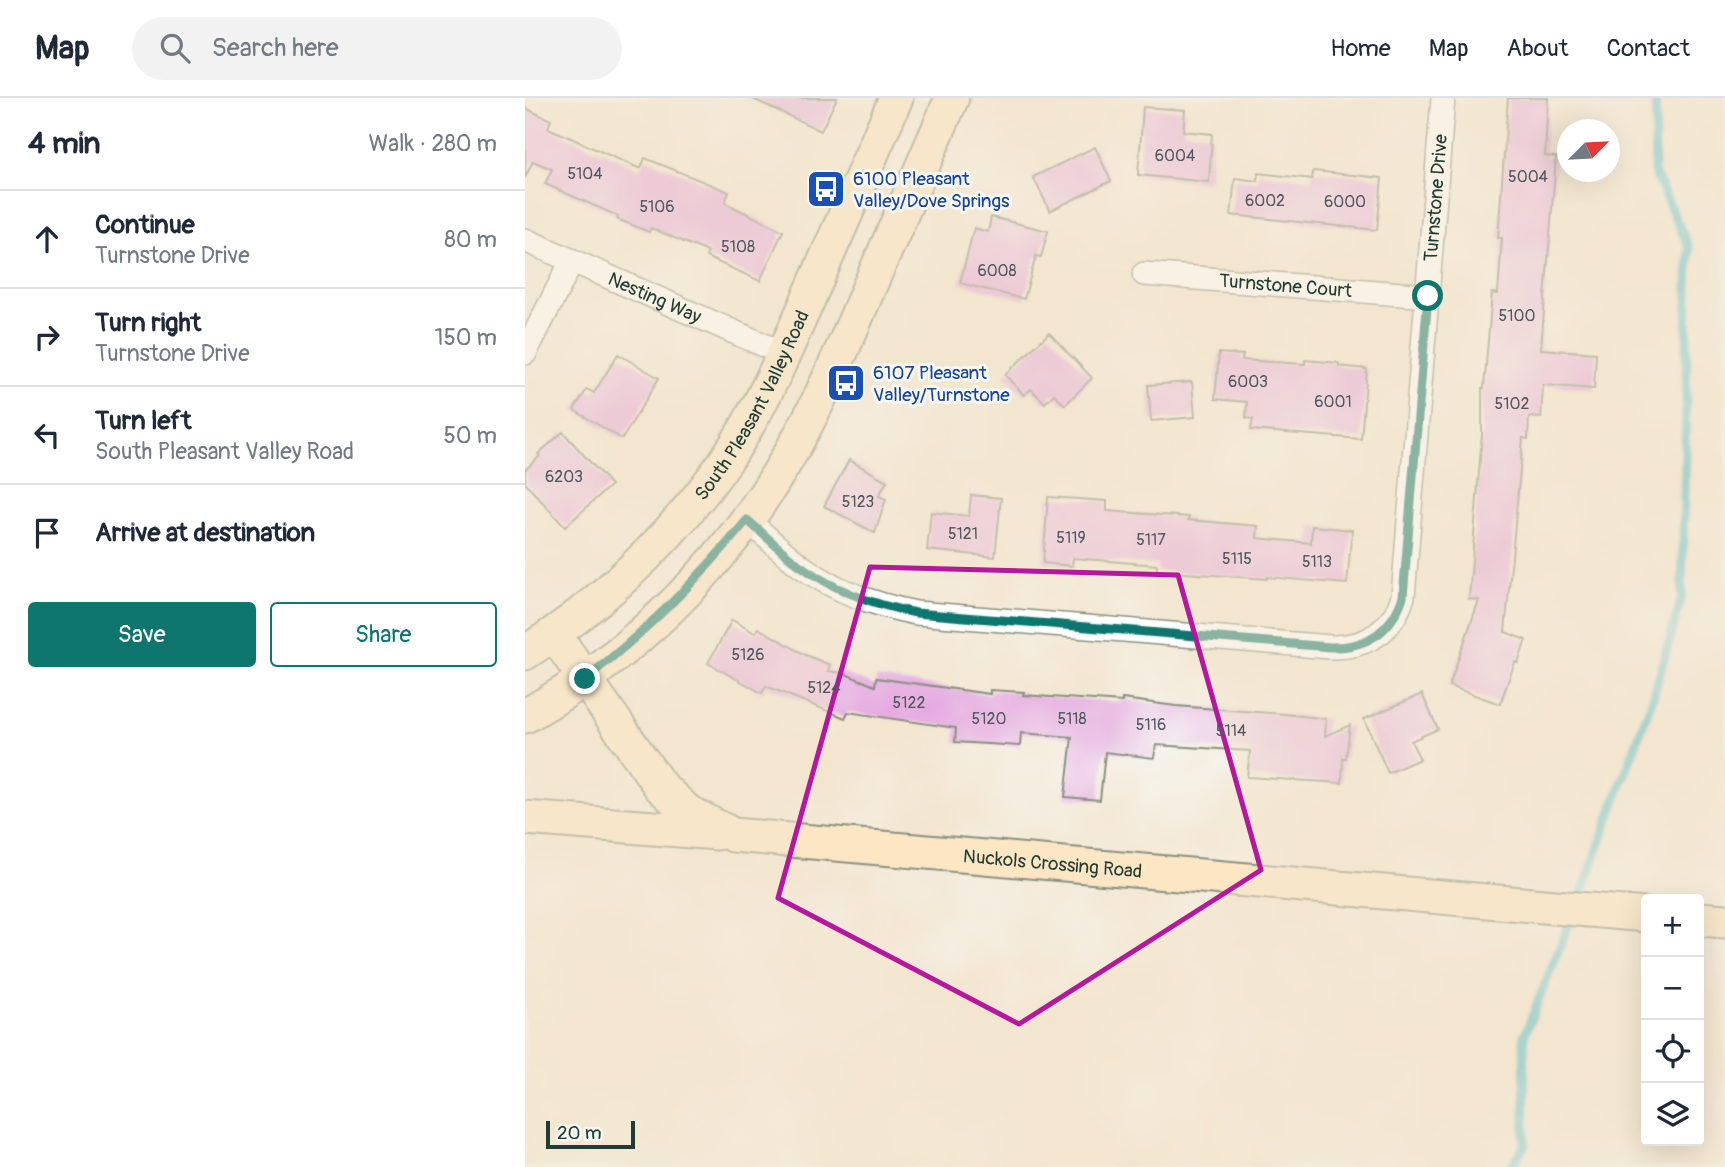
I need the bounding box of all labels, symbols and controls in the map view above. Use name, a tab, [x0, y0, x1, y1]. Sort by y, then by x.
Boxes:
search box	[132, 17, 622, 80]
text: Map	[35, 28, 90, 69]
icon: search	[156, 29, 194, 67]
text: Search here	[212, 32, 339, 64]
text: Home	[1330, 34, 1391, 63]
text: Map	[1429, 34, 1469, 63]
text: About	[1507, 34, 1569, 63]
text: Contact	[1607, 34, 1690, 63]
north arrow	[1557, 119, 1620, 182]
text: 4 min	[28, 125, 101, 162]
text: Walk · 280 m	[369, 129, 497, 158]
street label: Turnstone Drive	[1419, 133, 1453, 263]
house number: 6004	[1155, 146, 1195, 166]
house number: 5104	[567, 164, 603, 184]
place label: 6100 Pleasant Valley/Dove Springs	[853, 167, 1010, 213]
house number: 5004	[1508, 167, 1548, 187]
bus stop icon: 6100 Pleasant Valley/Dove Springs	[805, 168, 847, 210]
house number: 6002	[1245, 191, 1285, 211]
house number: 6000	[1324, 192, 1366, 212]
house number: 5106	[639, 197, 675, 217]
text: Continue	[95, 209, 195, 241]
icon: ahead	[28, 220, 66, 258]
text: 80 m	[444, 225, 497, 254]
house number: 5108	[721, 237, 755, 257]
text: Turnstone Drive	[95, 241, 250, 270]
house number: 6008	[977, 261, 1017, 281]
street label: Nesting Way	[604, 267, 705, 329]
street label: Turnstone Court	[1218, 269, 1353, 303]
route start	[1412, 280, 1443, 311]
house number: 5100	[1499, 306, 1535, 326]
text: Turn right	[95, 307, 201, 339]
street label: South Pleasant Valley Road	[690, 307, 815, 505]
icon: right	[28, 318, 66, 356]
text: 150 m	[434, 323, 497, 352]
text: Turnstone Drive	[95, 339, 250, 368]
place label: 6107 Pleasant Valley/Turnstone	[873, 361, 1010, 407]
bus stop icon: 6107 Pleasant Valley/Turnstone	[825, 362, 867, 404]
house number: 6003	[1228, 372, 1268, 392]
house number: 6001	[1314, 392, 1352, 412]
house number: 5102	[1495, 394, 1529, 414]
text: Turn left	[95, 405, 191, 437]
icon: left	[28, 416, 66, 454]
text: 50 m	[443, 421, 497, 450]
text: South Pleasant Valley Road	[95, 437, 354, 466]
house number: 6203	[545, 467, 583, 487]
house number: 5123	[842, 492, 874, 512]
icon: arrive	[28, 514, 66, 552]
text: Arrive at destination	[95, 517, 315, 549]
house number: 5121	[948, 524, 978, 544]
house number: 5119	[1056, 528, 1086, 548]
house number: 5117	[1136, 530, 1166, 550]
house number: 5115	[1222, 549, 1252, 569]
house number: 5113	[1302, 552, 1332, 572]
button: Save	[28, 602, 256, 667]
button: Share	[270, 602, 497, 667]
house number: 5126	[731, 645, 765, 665]
route end	[569, 663, 600, 694]
house number: 5124	[807, 678, 841, 698]
house number: 5122	[893, 693, 925, 713]
house number: 5120	[972, 709, 1006, 729]
house number: 5118	[1057, 709, 1087, 729]
house number: 5116	[1136, 715, 1166, 735]
house number: 5114	[1216, 721, 1246, 741]
street label: Nuckols Crossing Road	[962, 844, 1143, 884]
map controls	[1641, 894, 1704, 1146]
button: +	[1641, 894, 1704, 957]
button: −	[1641, 957, 1704, 1020]
button: locate	[1641, 1020, 1704, 1083]
button: layers	[1641, 1083, 1704, 1146]
scale bar	[546, 1118, 635, 1150]
text: 20 m	[557, 1121, 602, 1145]

